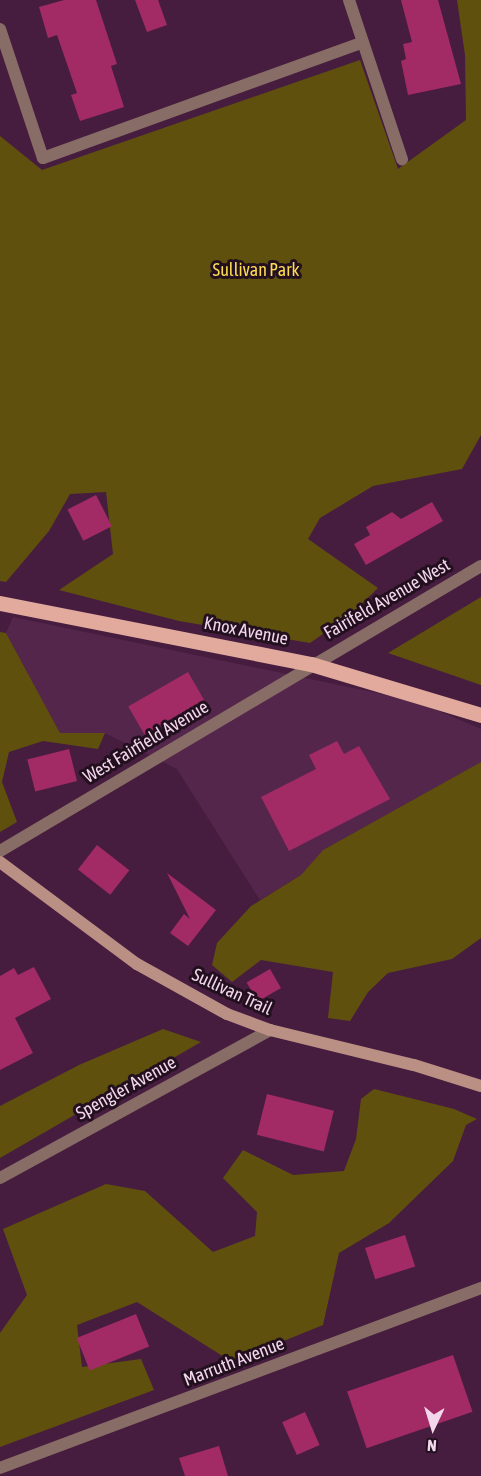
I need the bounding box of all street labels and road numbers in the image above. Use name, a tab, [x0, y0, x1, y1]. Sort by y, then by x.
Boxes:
street label: Fairifeld Avenue West	[320, 554, 454, 644]
street label: Knox Avenue	[202, 612, 290, 650]
street label: West Fairfield Avenue	[80, 696, 212, 788]
street label: Sullivan Trail	[189, 964, 275, 1020]
street label: Spengler Avenue	[72, 1052, 180, 1124]
street label: Marruth Avenue	[181, 1333, 287, 1391]

